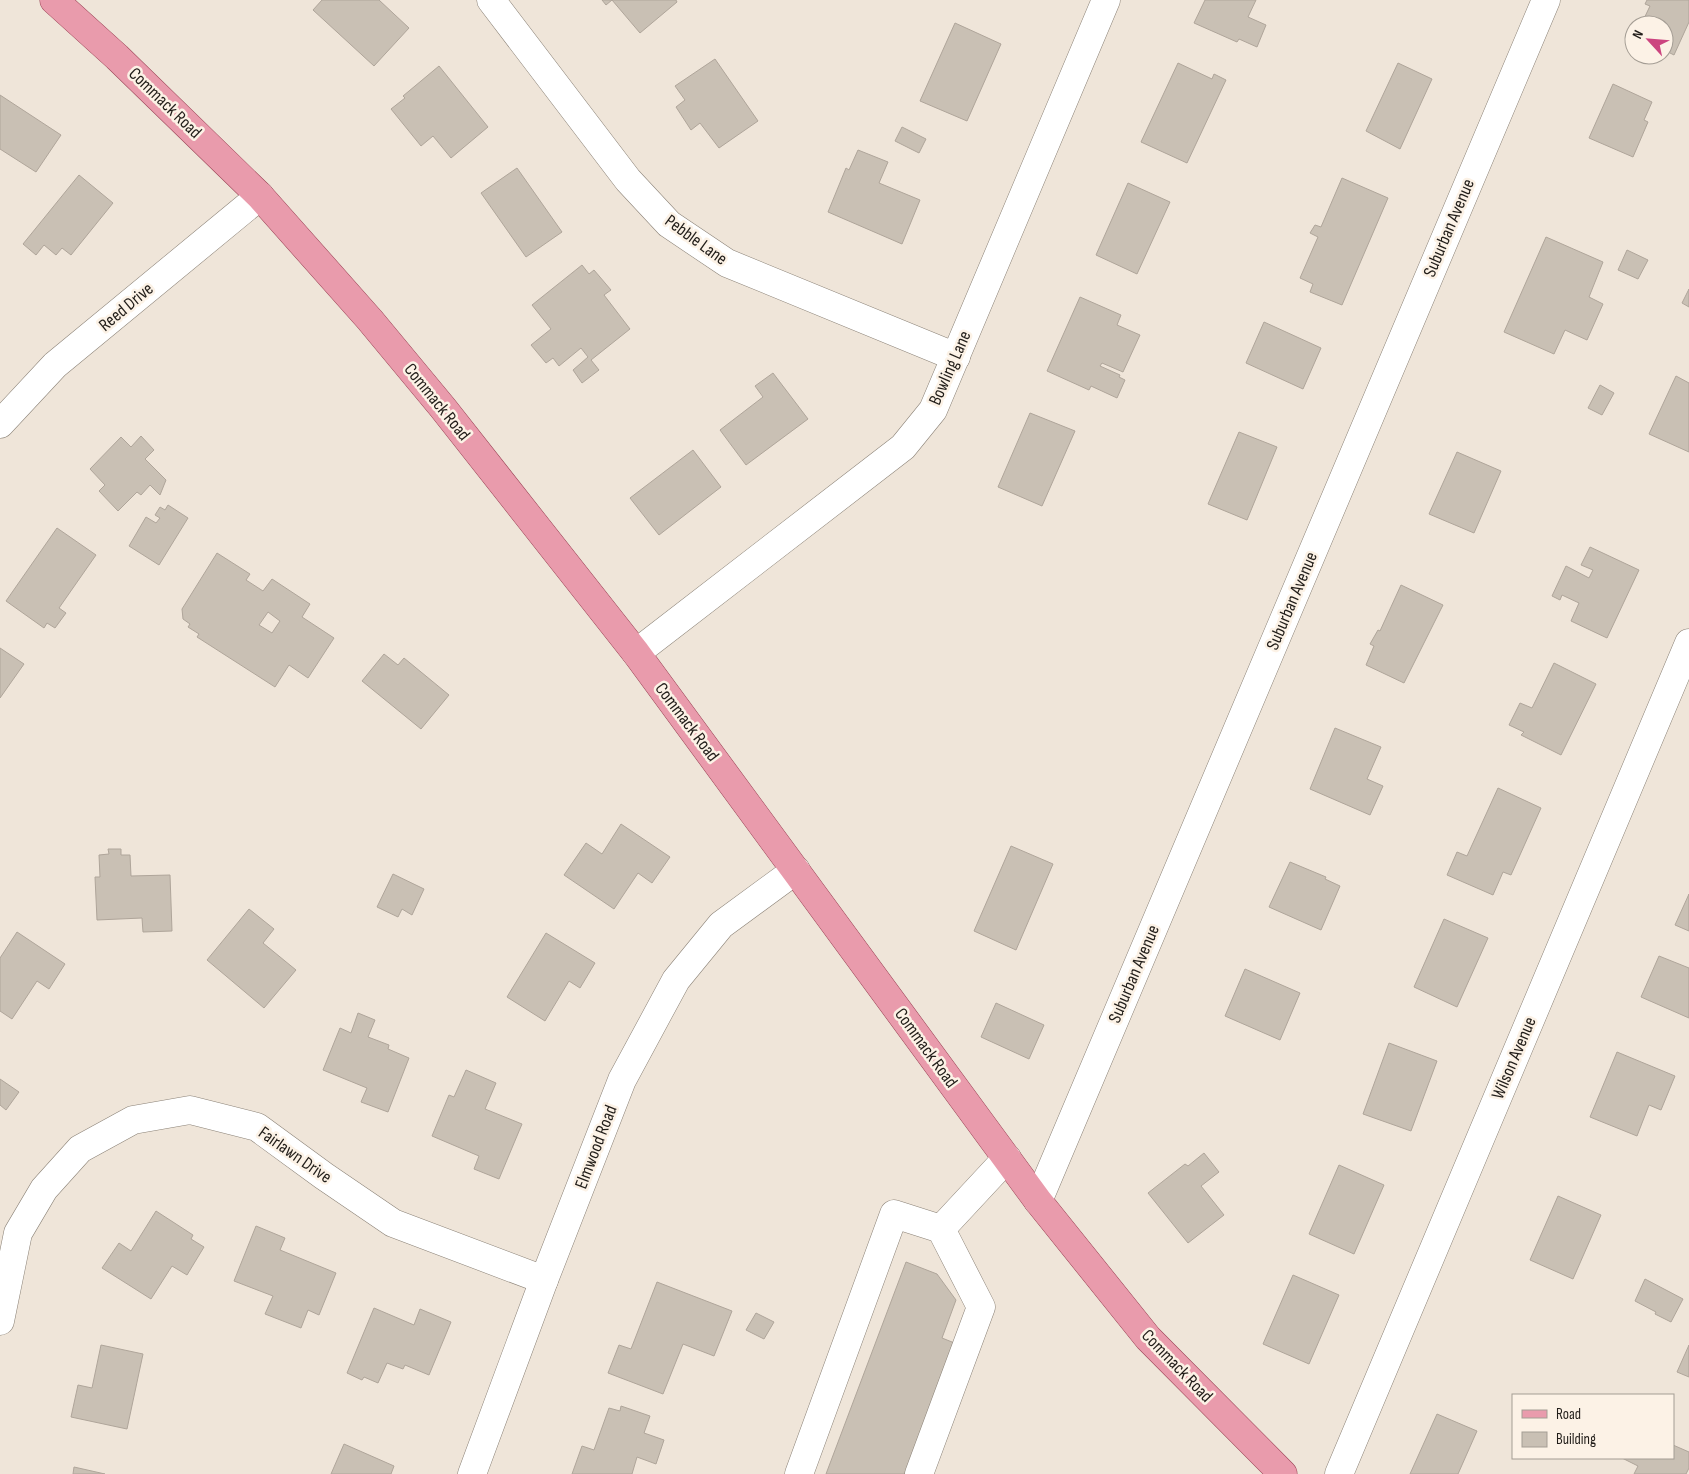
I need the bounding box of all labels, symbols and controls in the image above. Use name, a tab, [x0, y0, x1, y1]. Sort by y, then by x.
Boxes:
north arrow	[1624, 15, 1674, 65]
text: N	[1628, 27, 1647, 42]
street label: Commack Road	[124, 63, 206, 143]
street label: Suburban Avenue	[1419, 176, 1479, 280]
street label: Pebble Lane	[661, 210, 731, 270]
street label: Reed Drive	[95, 278, 157, 336]
street label: Bowling Lane	[924, 328, 976, 408]
street label: Commack Road	[400, 359, 474, 445]
street label: Suburban Avenue	[1262, 549, 1322, 653]
street label: Commack Road	[651, 679, 723, 765]
street label: Suburban Avenue	[1104, 922, 1164, 1026]
street label: Commack Road	[890, 1004, 962, 1092]
street label: Wilson Avenue	[1487, 1014, 1541, 1102]
street label: Elmwood Road	[570, 1102, 622, 1192]
street label: Fairlawn Drive	[254, 1122, 336, 1188]
street label: Commack Road	[1137, 1325, 1217, 1407]
legend	[1512, 1394, 1674, 1459]
text: Road	[1556, 1405, 1581, 1424]
text: Building	[1556, 1430, 1596, 1449]

